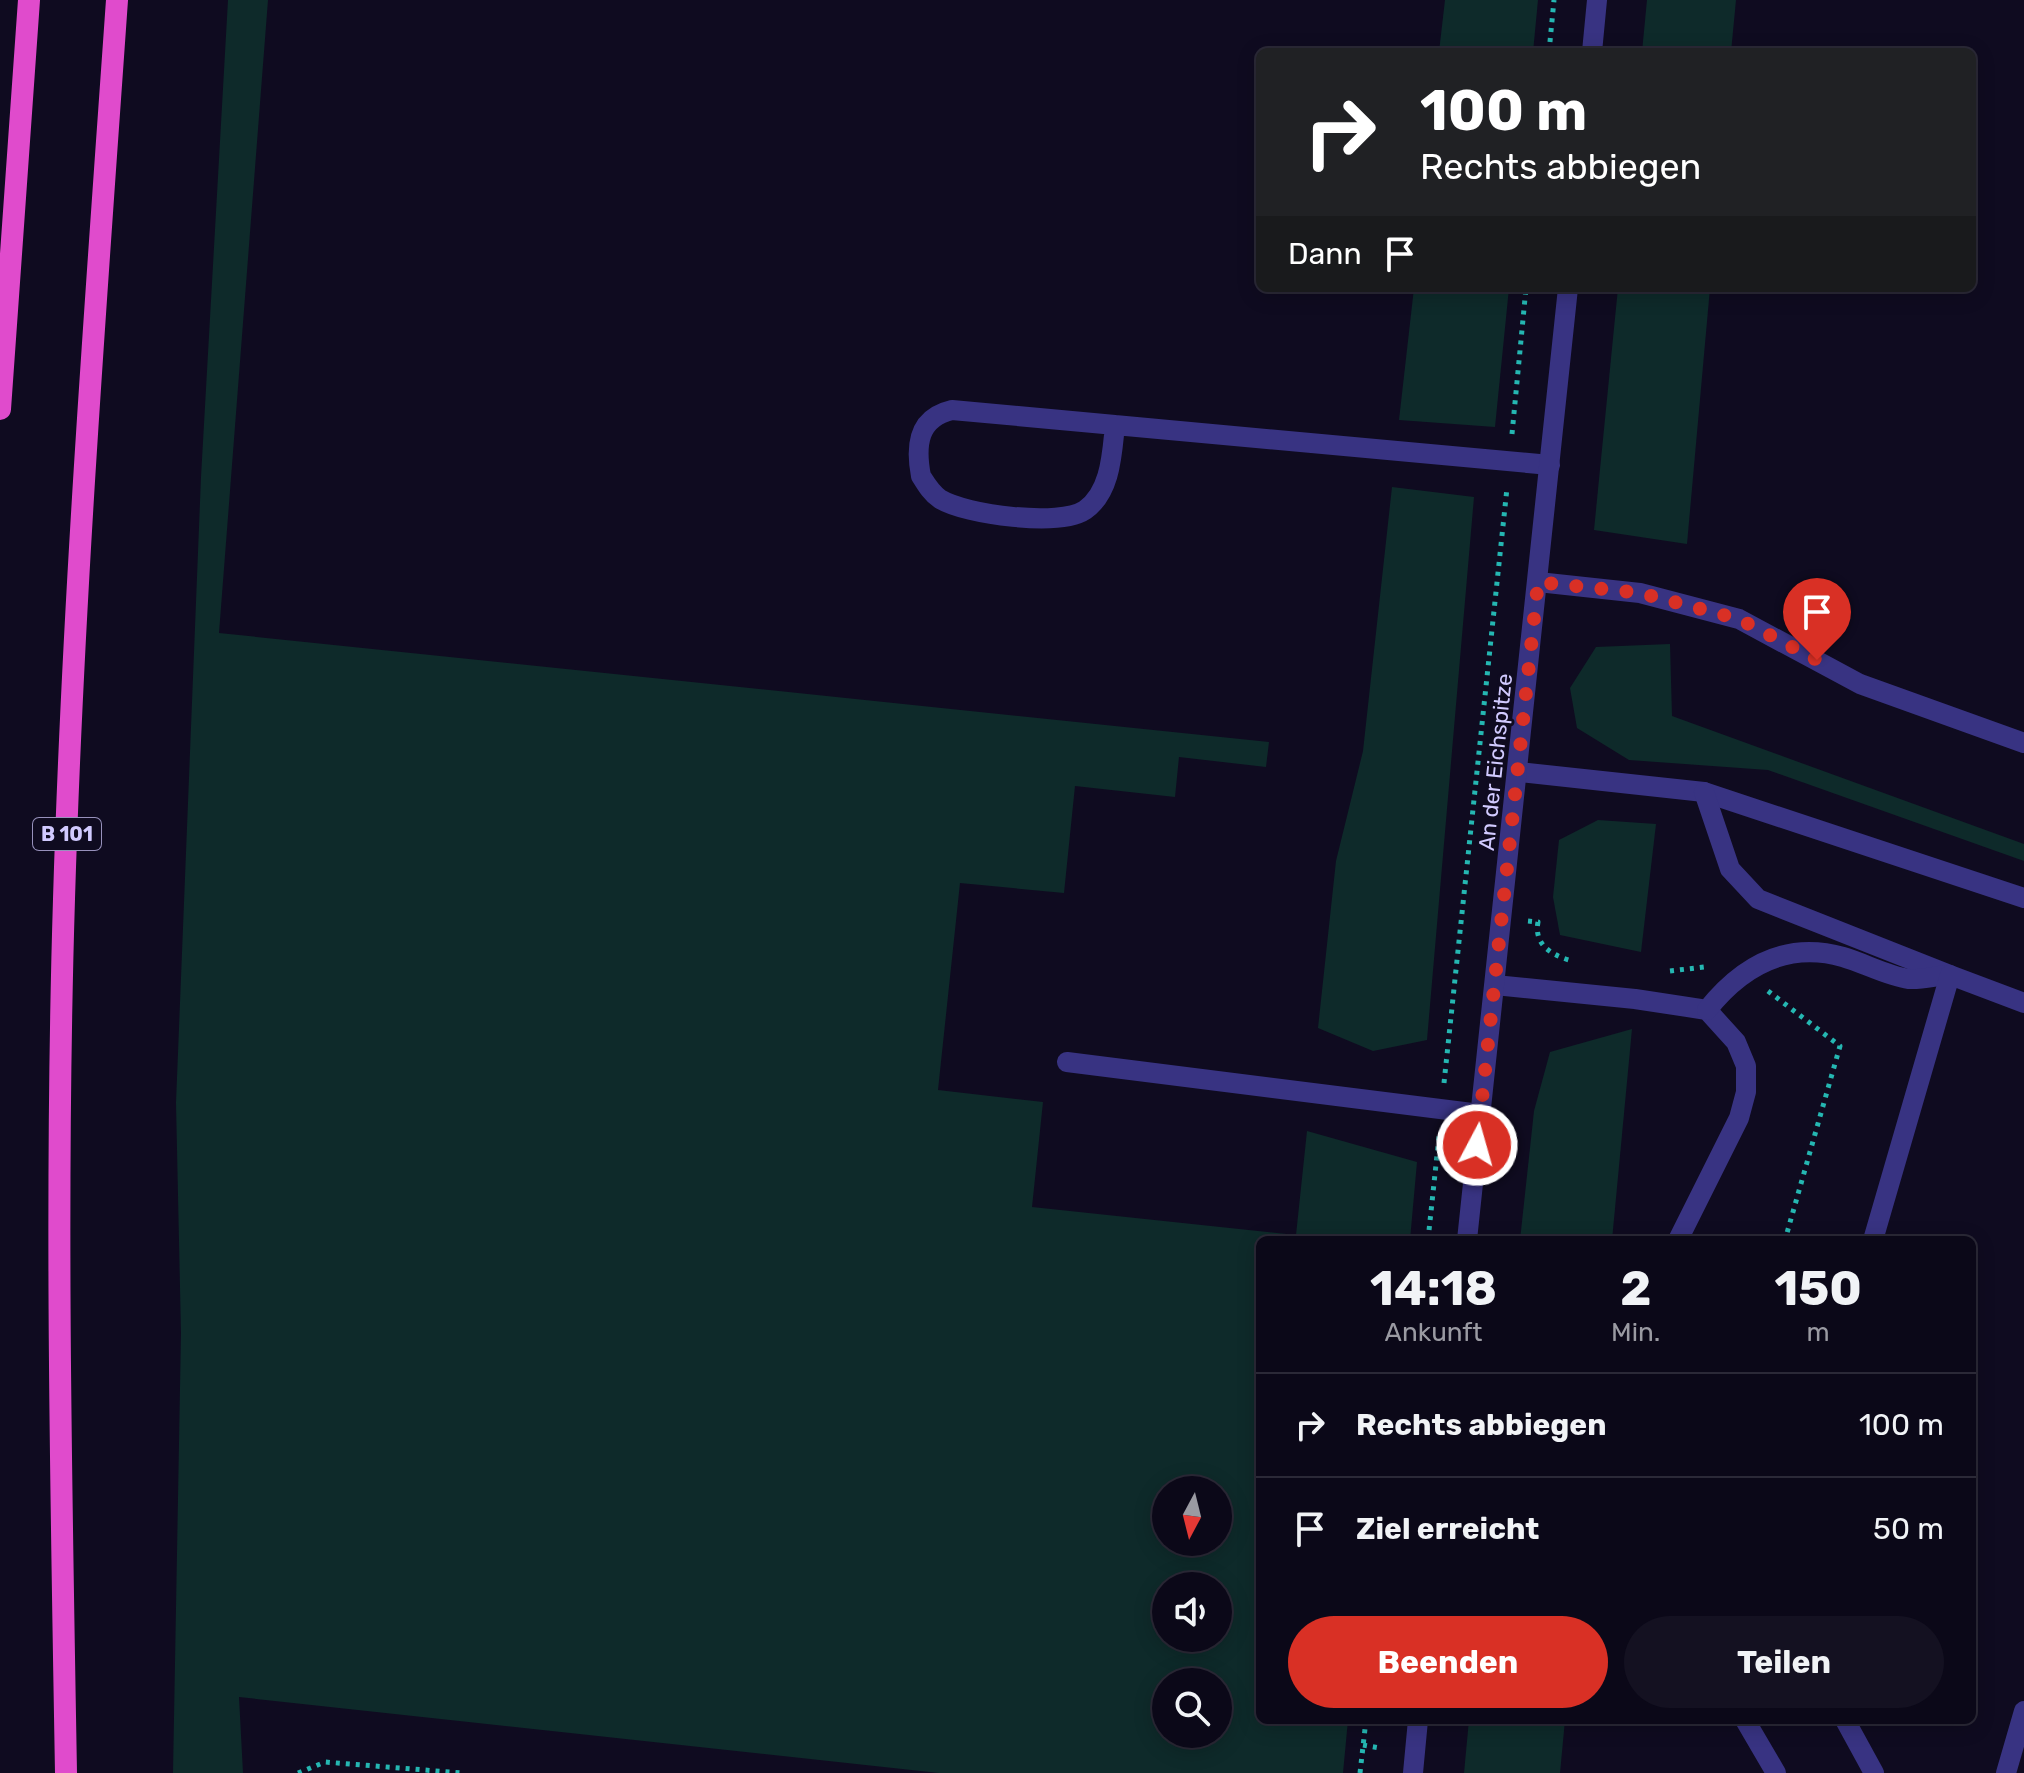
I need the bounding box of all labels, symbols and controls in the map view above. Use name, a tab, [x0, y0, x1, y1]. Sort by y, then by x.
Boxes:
text: 100 m	[1420, 78, 1587, 144]
icon: right	[1288, 80, 1392, 184]
text: Rechts abbiegen	[1420, 145, 1701, 188]
icon: arrive	[1378, 232, 1422, 276]
text: Dann	[1288, 236, 1362, 272]
pin	[1783, 578, 1851, 660]
icon: arrive	[1795, 590, 1839, 634]
street label: An der Eichspitze	[1473, 672, 1518, 852]
road number: B 101	[33, 818, 101, 850]
position arrow	[1435, 1103, 1519, 1187]
text: 14:18	[1370, 1260, 1497, 1317]
text: 2	[1620, 1260, 1651, 1317]
text: 150	[1774, 1260, 1862, 1317]
text: Ankunft	[1385, 1317, 1483, 1348]
text: Min.	[1611, 1317, 1660, 1348]
text: m	[1807, 1317, 1830, 1348]
icon: right	[1288, 1403, 1332, 1447]
text: Rechts abbiegen	[1356, 1407, 1606, 1443]
text: 100 m	[1859, 1407, 1944, 1443]
north arrow	[1152, 1476, 1232, 1556]
map controls	[1152, 1476, 1232, 1748]
icon: arrive	[1288, 1507, 1332, 1551]
text: Ziel erreicht	[1356, 1511, 1539, 1547]
text: 50 m	[1873, 1511, 1944, 1547]
button: sound	[1152, 1572, 1232, 1652]
button: Beenden	[1288, 1616, 1608, 1708]
button: Teilen	[1624, 1616, 1944, 1708]
button: search	[1152, 1668, 1232, 1748]

